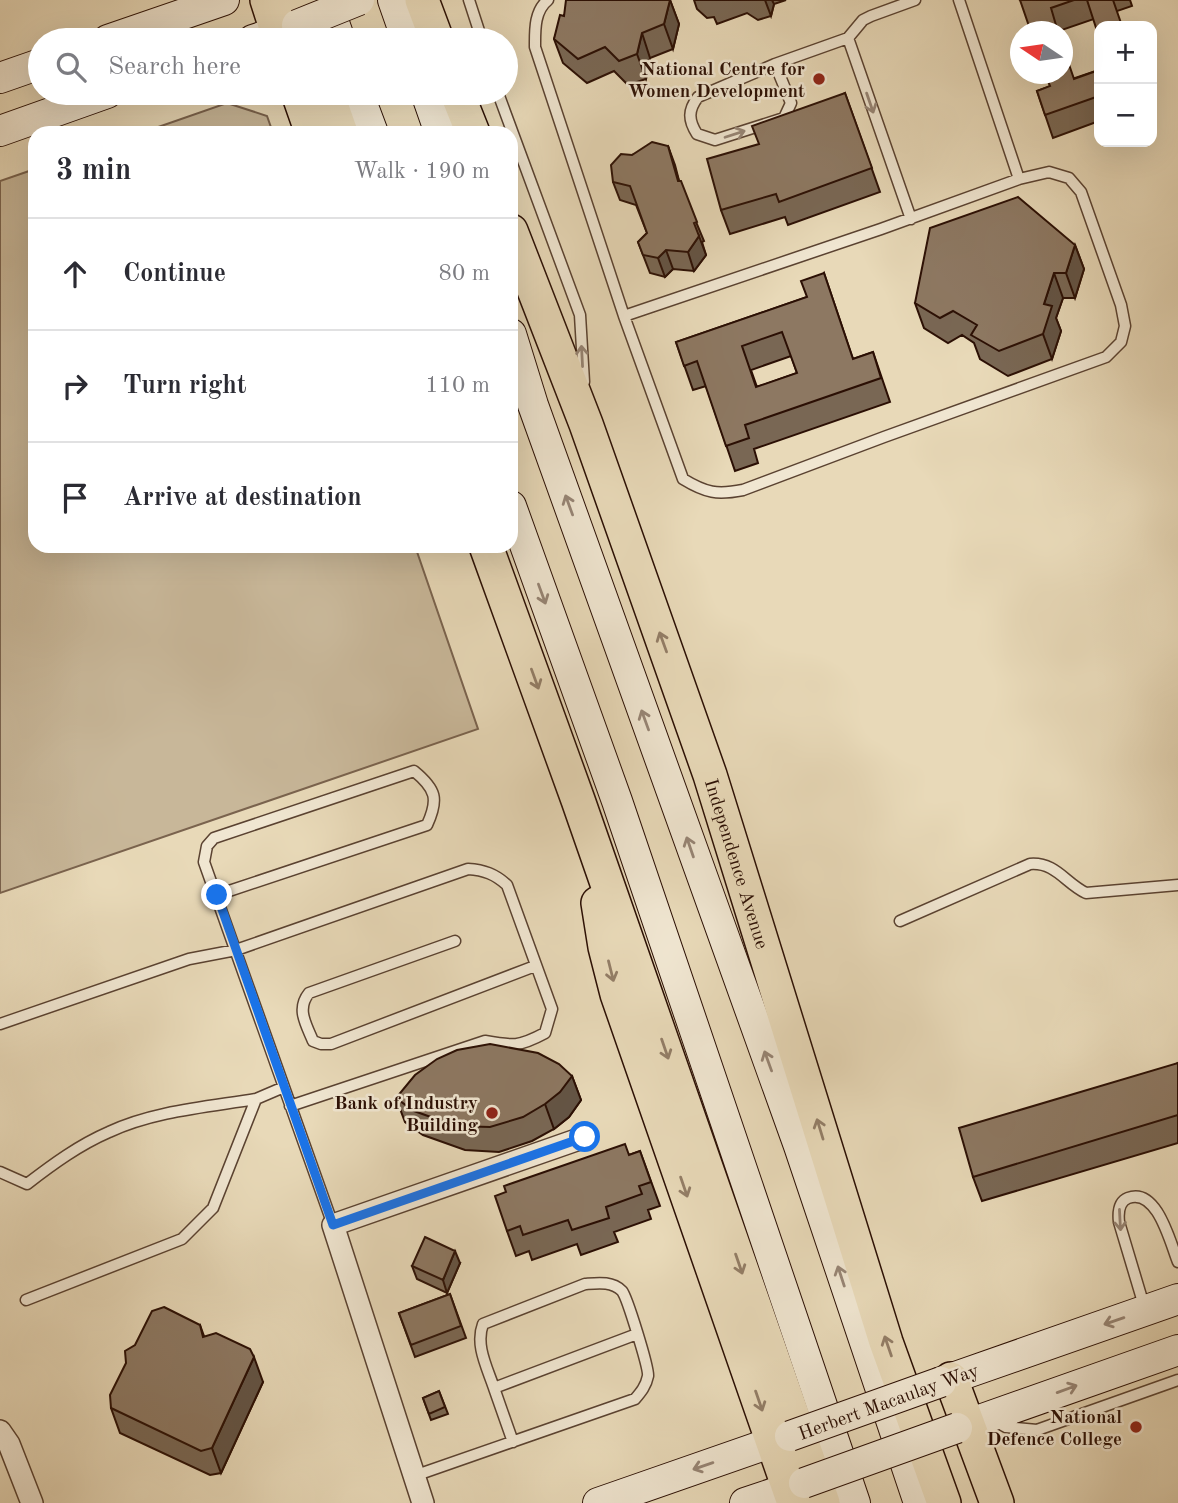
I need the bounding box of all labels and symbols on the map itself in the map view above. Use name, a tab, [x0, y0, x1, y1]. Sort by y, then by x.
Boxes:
north arrow	[1010, 21, 1073, 84]
place label: National Centre for Women Development	[627, 61, 805, 102]
marker: National Centre for Women Development	[811, 71, 827, 87]
one-way arrow	[865, 91, 877, 113]
one-way arrow	[724, 126, 746, 139]
one-way arrow	[576, 344, 589, 367]
one-way arrow	[562, 495, 574, 517]
one-way arrow	[537, 582, 550, 604]
one-way arrow	[656, 631, 668, 653]
one-way arrow	[529, 668, 542, 690]
one-way arrow	[638, 709, 650, 731]
street label: Independence Avenue	[700, 777, 770, 952]
one-way arrow	[683, 837, 696, 858]
route end	[201, 879, 232, 910]
one-way arrow	[605, 959, 618, 982]
one-way arrow	[660, 1038, 672, 1060]
one-way arrow	[760, 1051, 773, 1073]
place label: Bank of Industry Building	[334, 1095, 478, 1136]
marker: Bank of Industry Building	[484, 1105, 500, 1121]
one-way arrow	[813, 1119, 826, 1141]
route start	[569, 1121, 600, 1152]
one-way arrow	[679, 1175, 691, 1197]
one-way arrow	[1114, 1208, 1127, 1231]
one-way arrow	[734, 1253, 746, 1275]
one-way arrow	[834, 1266, 847, 1288]
one-way arrow	[1103, 1316, 1125, 1328]
one-way arrow	[881, 1336, 893, 1358]
street label: Herbert Macaulay Way	[796, 1362, 982, 1445]
one-way arrow	[1056, 1382, 1078, 1394]
one-way arrow	[754, 1390, 766, 1412]
place label: National Defence College	[986, 1409, 1122, 1450]
marker: National Defence College	[1128, 1419, 1144, 1435]
one-way arrow	[692, 1461, 714, 1473]

